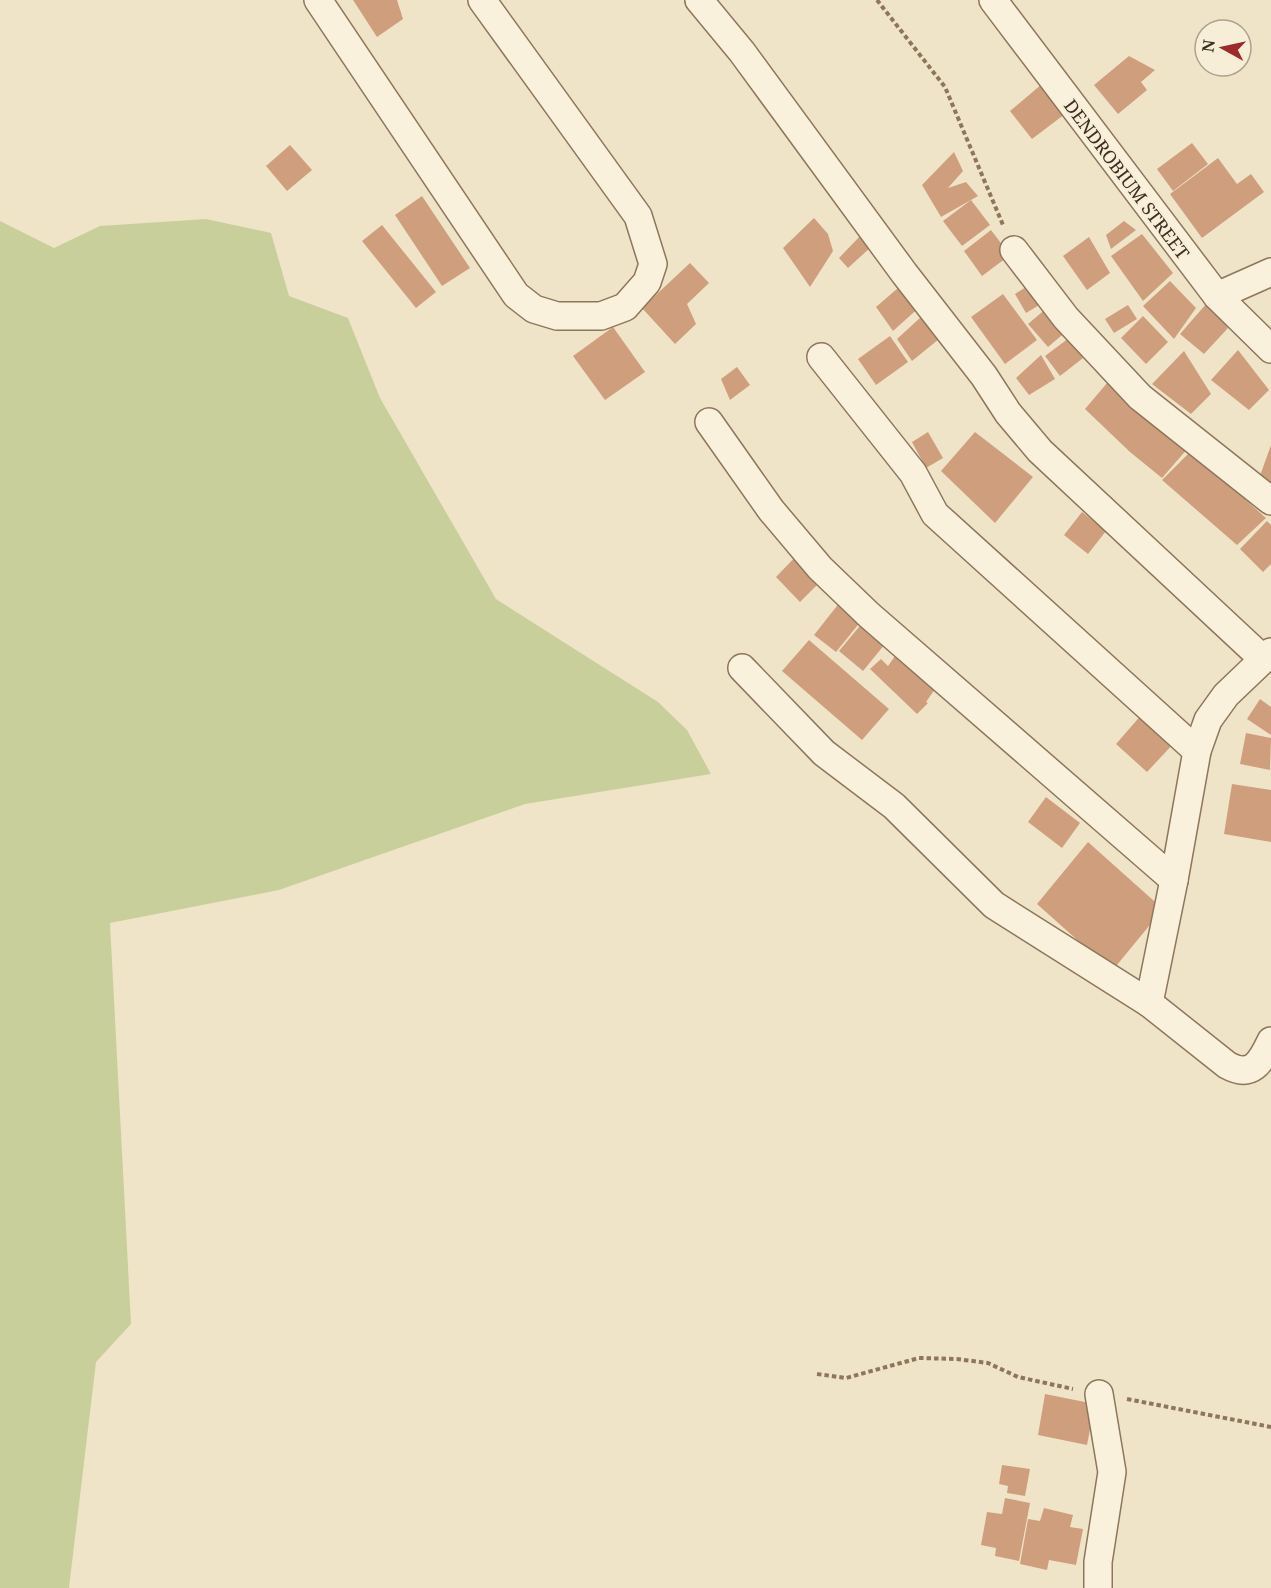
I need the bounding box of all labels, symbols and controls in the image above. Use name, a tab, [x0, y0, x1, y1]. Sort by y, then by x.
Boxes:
north arrow	[1193, 18, 1253, 78]
text: N	[1196, 38, 1220, 54]
street label: DENDROBIUM STREET	[1059, 94, 1195, 264]

